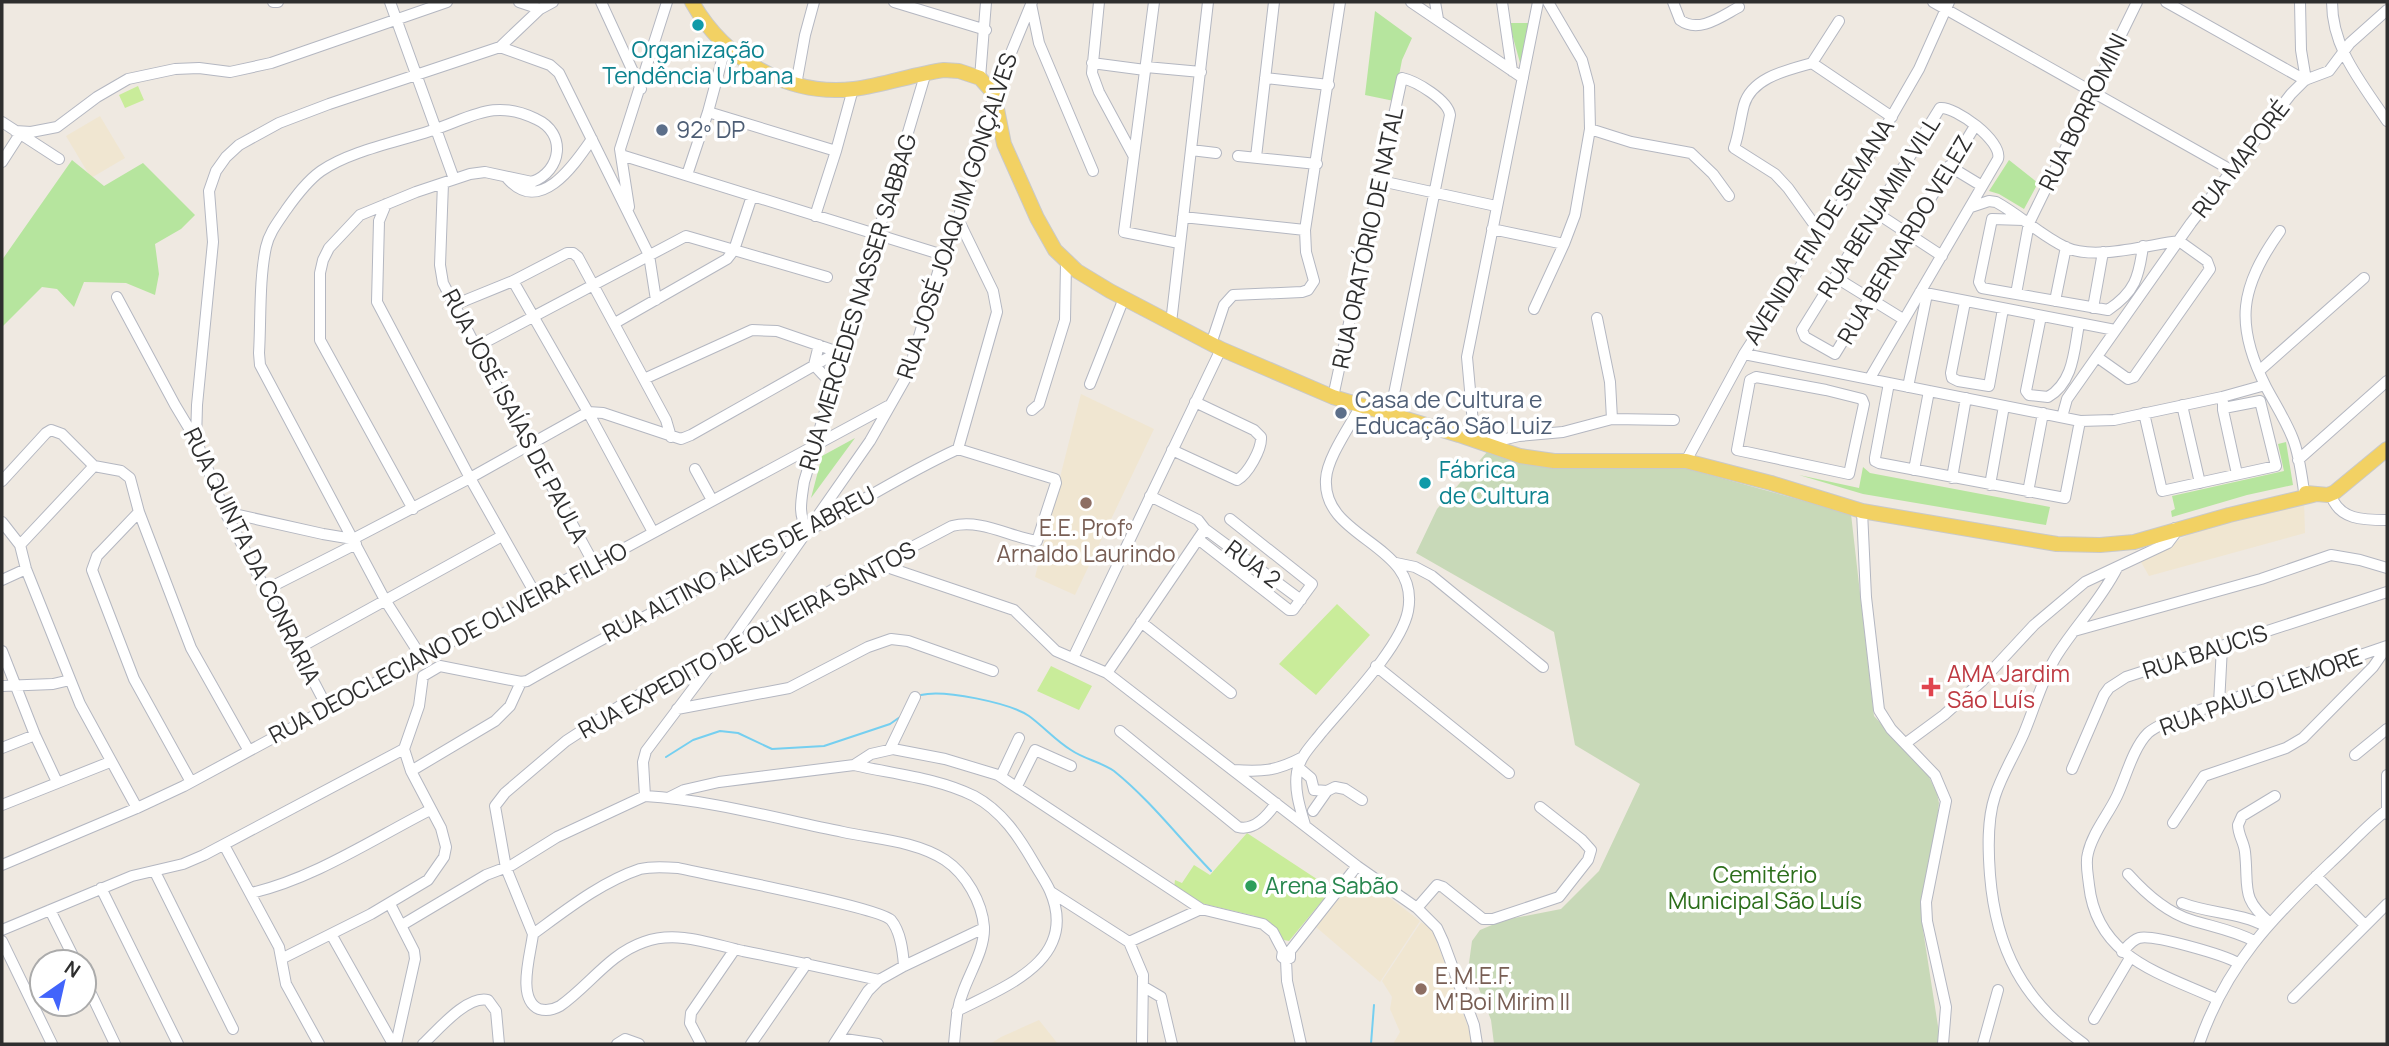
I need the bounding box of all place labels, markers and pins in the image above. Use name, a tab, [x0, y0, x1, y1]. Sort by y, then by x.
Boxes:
marker: Organização Tendência Urbana	[690, 17, 706, 33]
place label: Organização Tendência Urbana	[602, 33, 794, 91]
place label: 92º DP	[676, 113, 745, 145]
marker: 92º DP	[654, 122, 670, 138]
place label: Casa de Cultura e Educação São Luiz	[1355, 383, 1553, 441]
marker: Casa de Cultura e Educação São Luiz	[1333, 405, 1349, 421]
place label: Fábrica de Cultura	[1439, 453, 1550, 511]
marker: Fábrica de Cultura	[1417, 475, 1433, 491]
marker: E.E. Profº Arnaldo Laurindo	[1078, 495, 1094, 511]
place label: E.E. Profº Arnaldo Laurindo	[996, 511, 1176, 569]
place label: AMA Jardim São Luís	[1947, 657, 2070, 715]
marker: AMA Jardim São Luís	[1921, 677, 1941, 697]
place label: Arena Sabão	[1265, 869, 1399, 901]
marker: Arena Sabão	[1243, 878, 1259, 894]
place label: E.M.E.F. M'Boi Mirim II	[1435, 959, 1570, 1017]
marker: E.M.E.F. M'Boi Mirim II	[1413, 981, 1429, 997]

